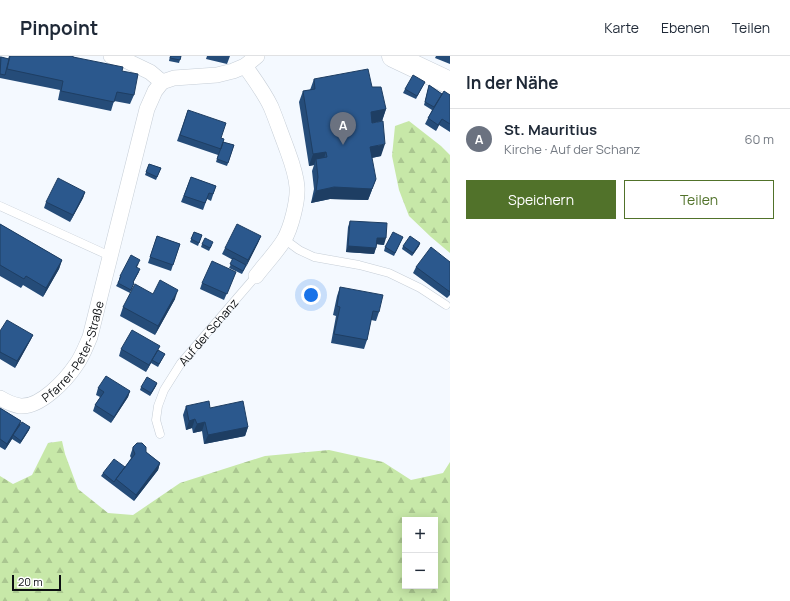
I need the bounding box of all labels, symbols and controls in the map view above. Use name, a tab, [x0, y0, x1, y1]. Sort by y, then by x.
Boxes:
text: Pinpoint	[20, 15, 98, 41]
text: Karte	[604, 18, 639, 37]
text: Ebenen	[661, 18, 710, 37]
text: Teilen	[732, 18, 770, 37]
text: In der Nähe	[466, 71, 559, 94]
pin: A	[330, 112, 356, 145]
text: St. Mauritius	[504, 119, 597, 140]
text: A	[475, 130, 483, 148]
text: 60 m	[744, 130, 774, 148]
text: Kirche · Auf der Schanz	[504, 140, 640, 158]
button: Speichern	[466, 180, 616, 219]
button: Teilen	[624, 180, 774, 219]
your location	[301, 285, 321, 305]
street label: Auf der Schanz	[174, 294, 242, 369]
street label: Pfarrer-Peter-Straße	[38, 299, 107, 406]
map controls	[402, 517, 438, 589]
button: +	[402, 517, 438, 553]
button: −	[402, 553, 438, 589]
scale bar	[12, 573, 61, 592]
text: 20 m	[18, 574, 43, 589]

